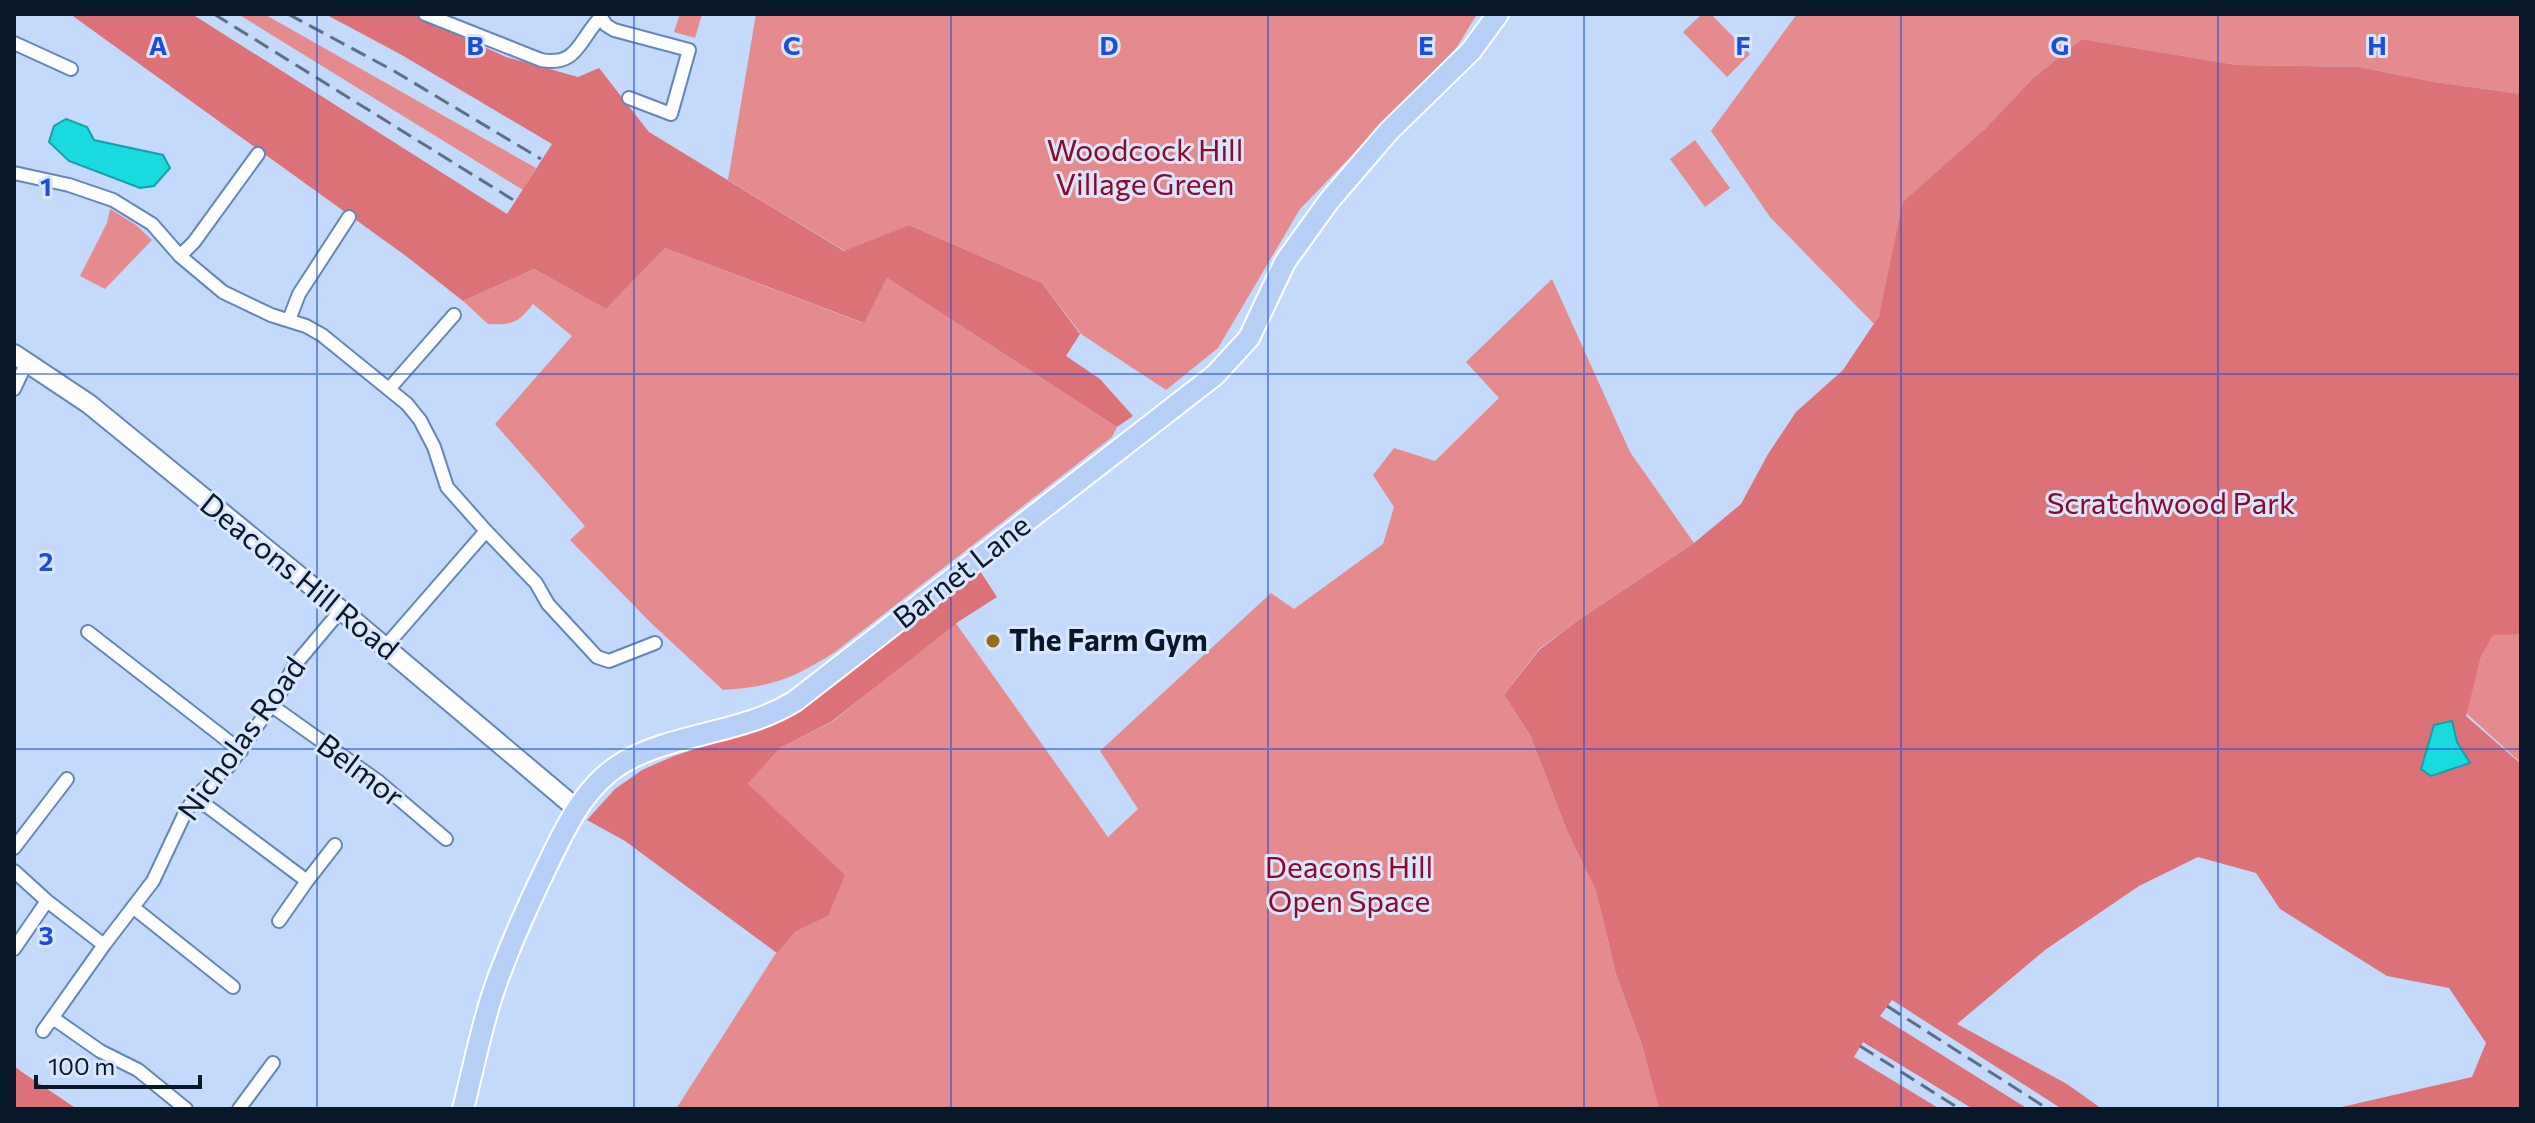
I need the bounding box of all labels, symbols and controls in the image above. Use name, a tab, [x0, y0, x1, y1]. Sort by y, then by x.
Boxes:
text: A	[149, 29, 168, 60]
text: B	[466, 29, 484, 60]
text: C	[783, 29, 801, 60]
text: D	[1099, 29, 1119, 60]
text: E	[1418, 29, 1434, 60]
text: F	[1735, 29, 1751, 60]
text: G	[2051, 29, 2069, 60]
text: H	[2367, 29, 2387, 60]
park label: Woodcock Hill Village Green	[1047, 130, 1243, 201]
text: 1	[40, 170, 52, 201]
park label: Scratchwood Park	[2047, 483, 2295, 520]
street label: Deacons Hill Road	[194, 484, 407, 666]
street label: Barnet Lane	[885, 505, 1036, 635]
text: 2	[39, 545, 53, 576]
place label: The Farm Gym	[1009, 620, 1208, 657]
marker: The Farm Gym	[984, 632, 1002, 650]
street label: Nicholas Road	[168, 649, 312, 826]
street label: Belmor	[311, 724, 412, 814]
park label: Deacons Hill Open Space	[1265, 847, 1433, 918]
text: 3	[38, 919, 54, 950]
scale bar	[36, 1039, 200, 1089]
text: 100 m	[48, 1051, 115, 1080]

